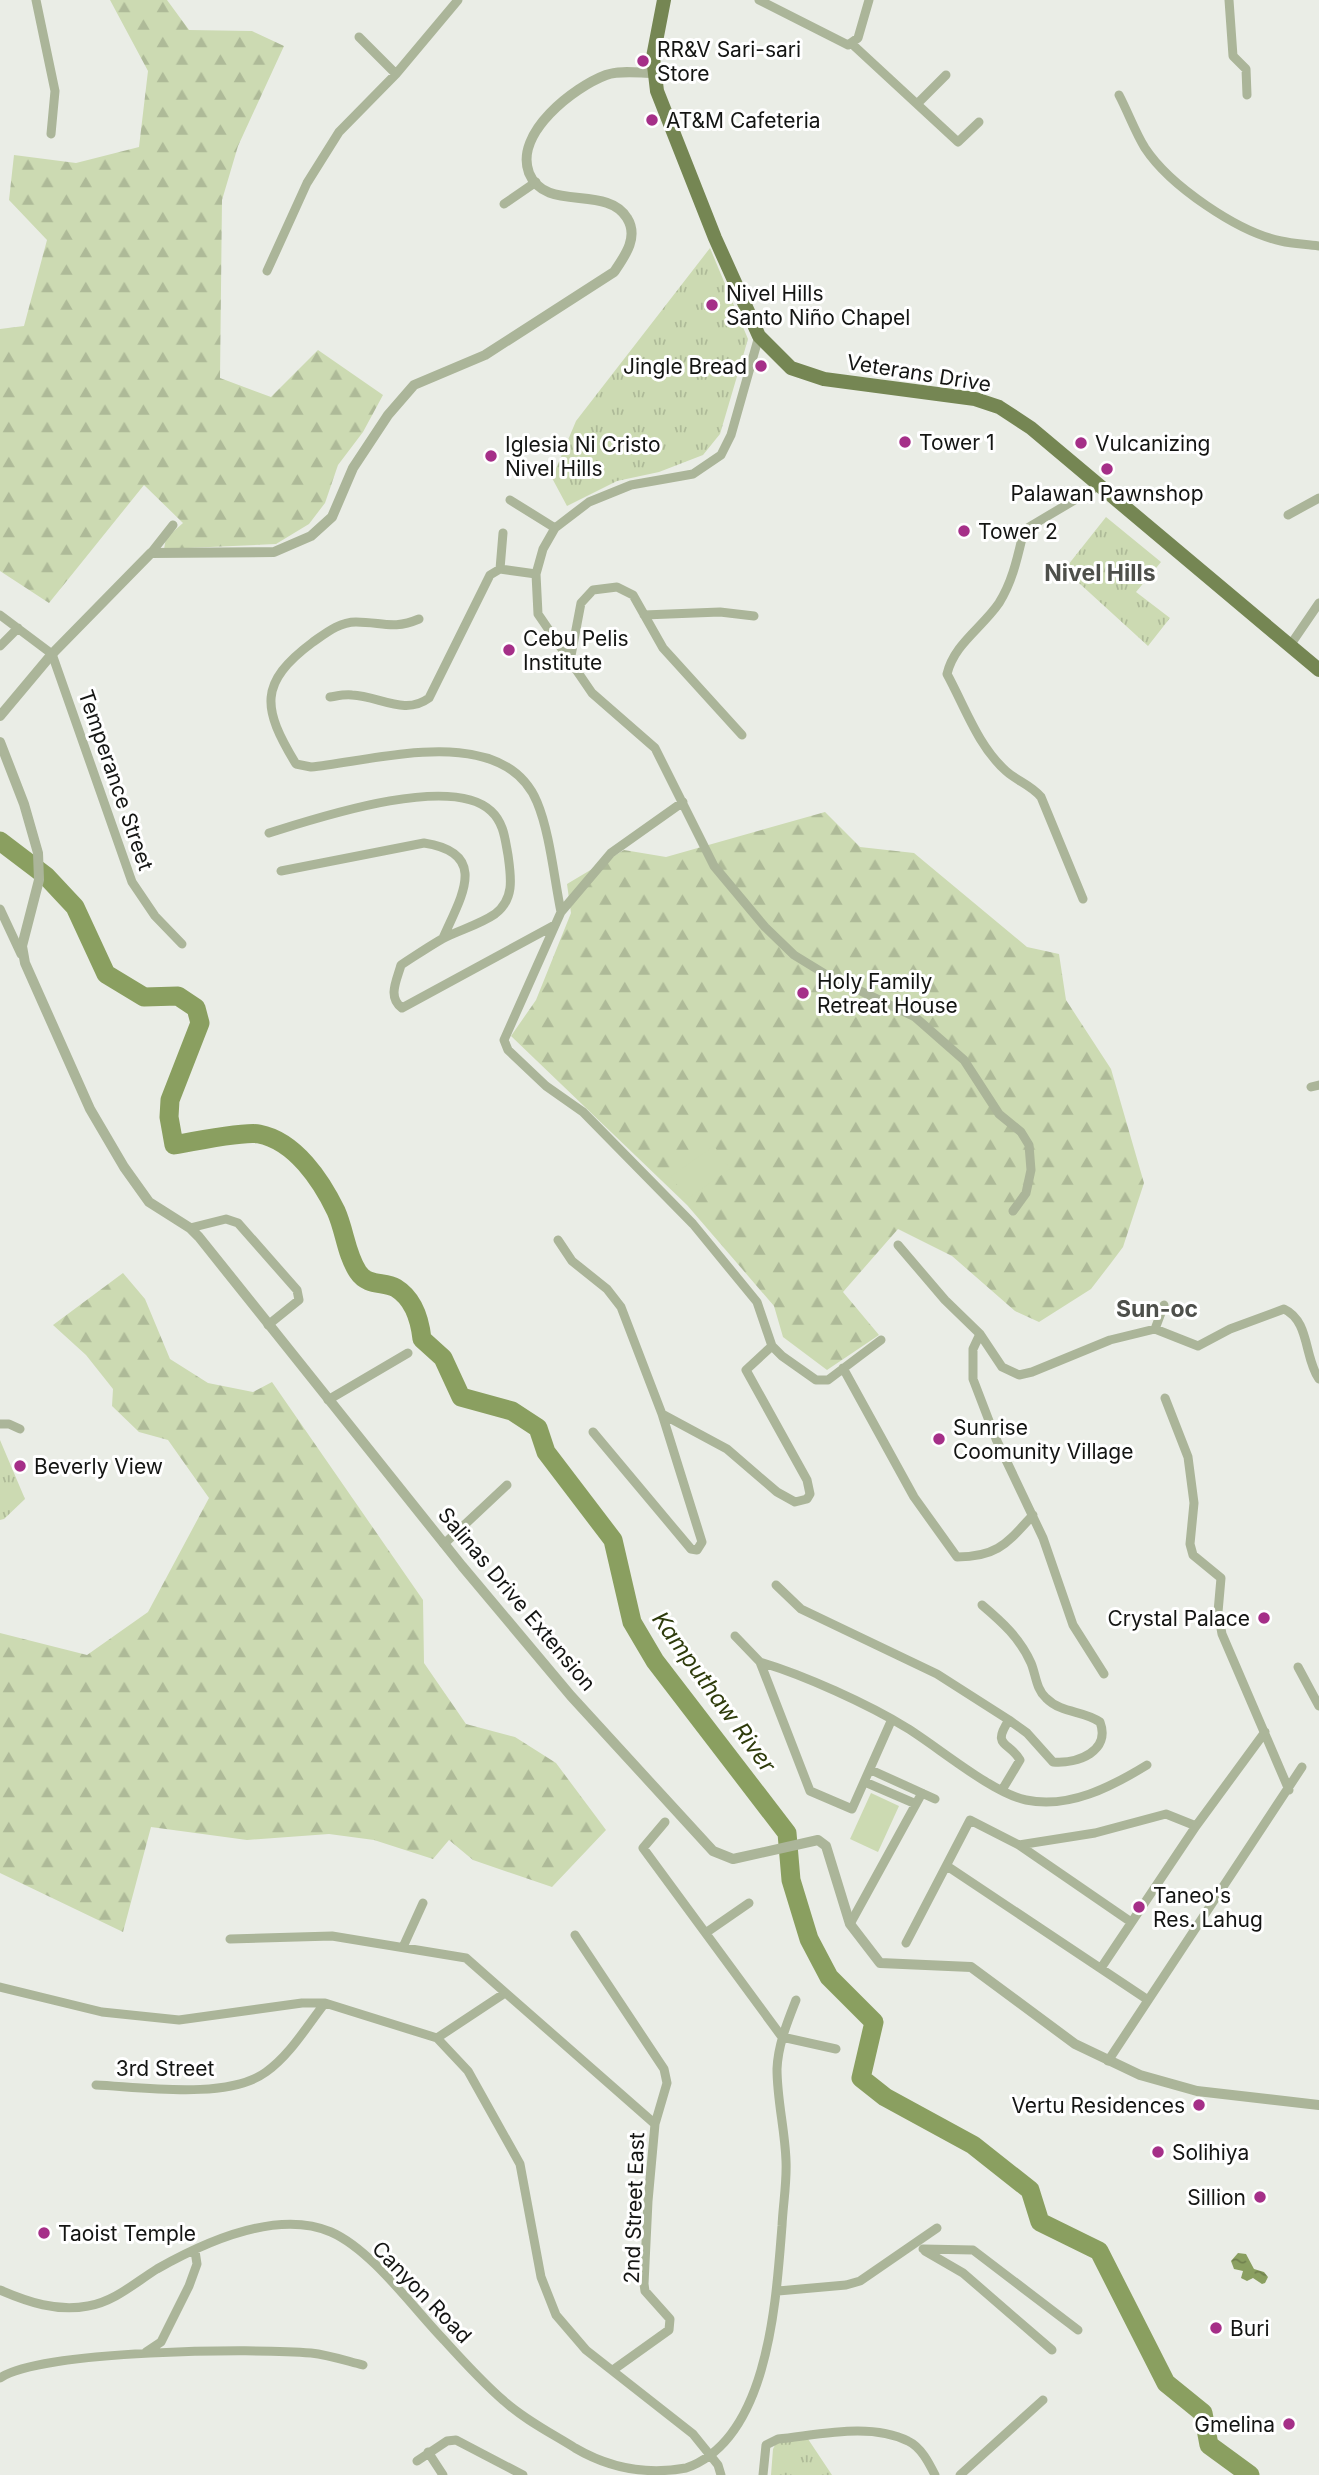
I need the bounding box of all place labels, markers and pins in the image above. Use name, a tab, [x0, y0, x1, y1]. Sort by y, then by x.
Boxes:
place label: RR&V Sari-sari Store	[657, 37, 801, 86]
marker: RR&V Sari-sari Store	[635, 53, 651, 69]
place label: AT&M Cafeteria	[666, 108, 821, 133]
marker: AT&M Cafeteria	[644, 112, 660, 128]
place label: Nivel Hills Santo Niño Chapel	[726, 281, 910, 330]
marker: Nivel Hills Santo Niño Chapel	[704, 297, 720, 313]
place label: Jingle Bread	[623, 354, 747, 379]
marker: Jingle Bread	[753, 358, 769, 374]
place label: Tower 1	[919, 430, 995, 455]
place label: Vulcanizing	[1095, 431, 1210, 456]
place label: Iglesia Ni Cristo Nivel Hills	[505, 432, 661, 481]
marker: Tower 1	[897, 434, 913, 450]
marker: Vulcanizing	[1073, 435, 1089, 451]
marker: Iglesia Ni Cristo Nivel Hills	[483, 448, 499, 464]
marker: Palawan Pawnshop	[1099, 461, 1115, 477]
place label: Palawan Pawnshop	[1010, 481, 1204, 506]
place label: Tower 2	[978, 519, 1058, 544]
marker: Tower 2	[956, 523, 972, 539]
place label: Cebu Pelis Institute	[523, 626, 629, 675]
marker: Cebu Pelis Institute	[501, 642, 517, 658]
place label: Holy Family Retreat House	[817, 969, 958, 1018]
marker: Holy Family Retreat House	[795, 985, 811, 1001]
place label: Sunrise Coomunity Village	[953, 1415, 1133, 1464]
marker: Sunrise Coomunity Village	[931, 1431, 947, 1447]
place label: Beverly View	[34, 1454, 163, 1479]
marker: Beverly View	[12, 1458, 28, 1474]
place label: Crystal Palace	[1107, 1606, 1250, 1631]
marker: Crystal Palace	[1256, 1610, 1272, 1626]
place label: Taneo's Res. Lahug	[1153, 1883, 1263, 1932]
marker: Taneo's Res. Lahug	[1131, 1899, 1147, 1915]
place label: Vertu Residences	[1011, 2093, 1185, 2118]
marker: Vertu Residences	[1191, 2097, 1207, 2113]
place label: Solihiya	[1172, 2140, 1249, 2165]
marker: Solihiya	[1150, 2144, 1166, 2160]
place label: Sillion	[1187, 2185, 1246, 2210]
marker: Sillion	[1252, 2189, 1268, 2205]
place label: Taoist Temple	[58, 2221, 196, 2246]
marker: Taoist Temple	[36, 2225, 52, 2241]
place label: Buri	[1230, 2316, 1269, 2341]
marker: Buri	[1208, 2320, 1224, 2336]
place label: Gmelina	[1194, 2412, 1275, 2437]
marker: Gmelina	[1281, 2416, 1297, 2432]

